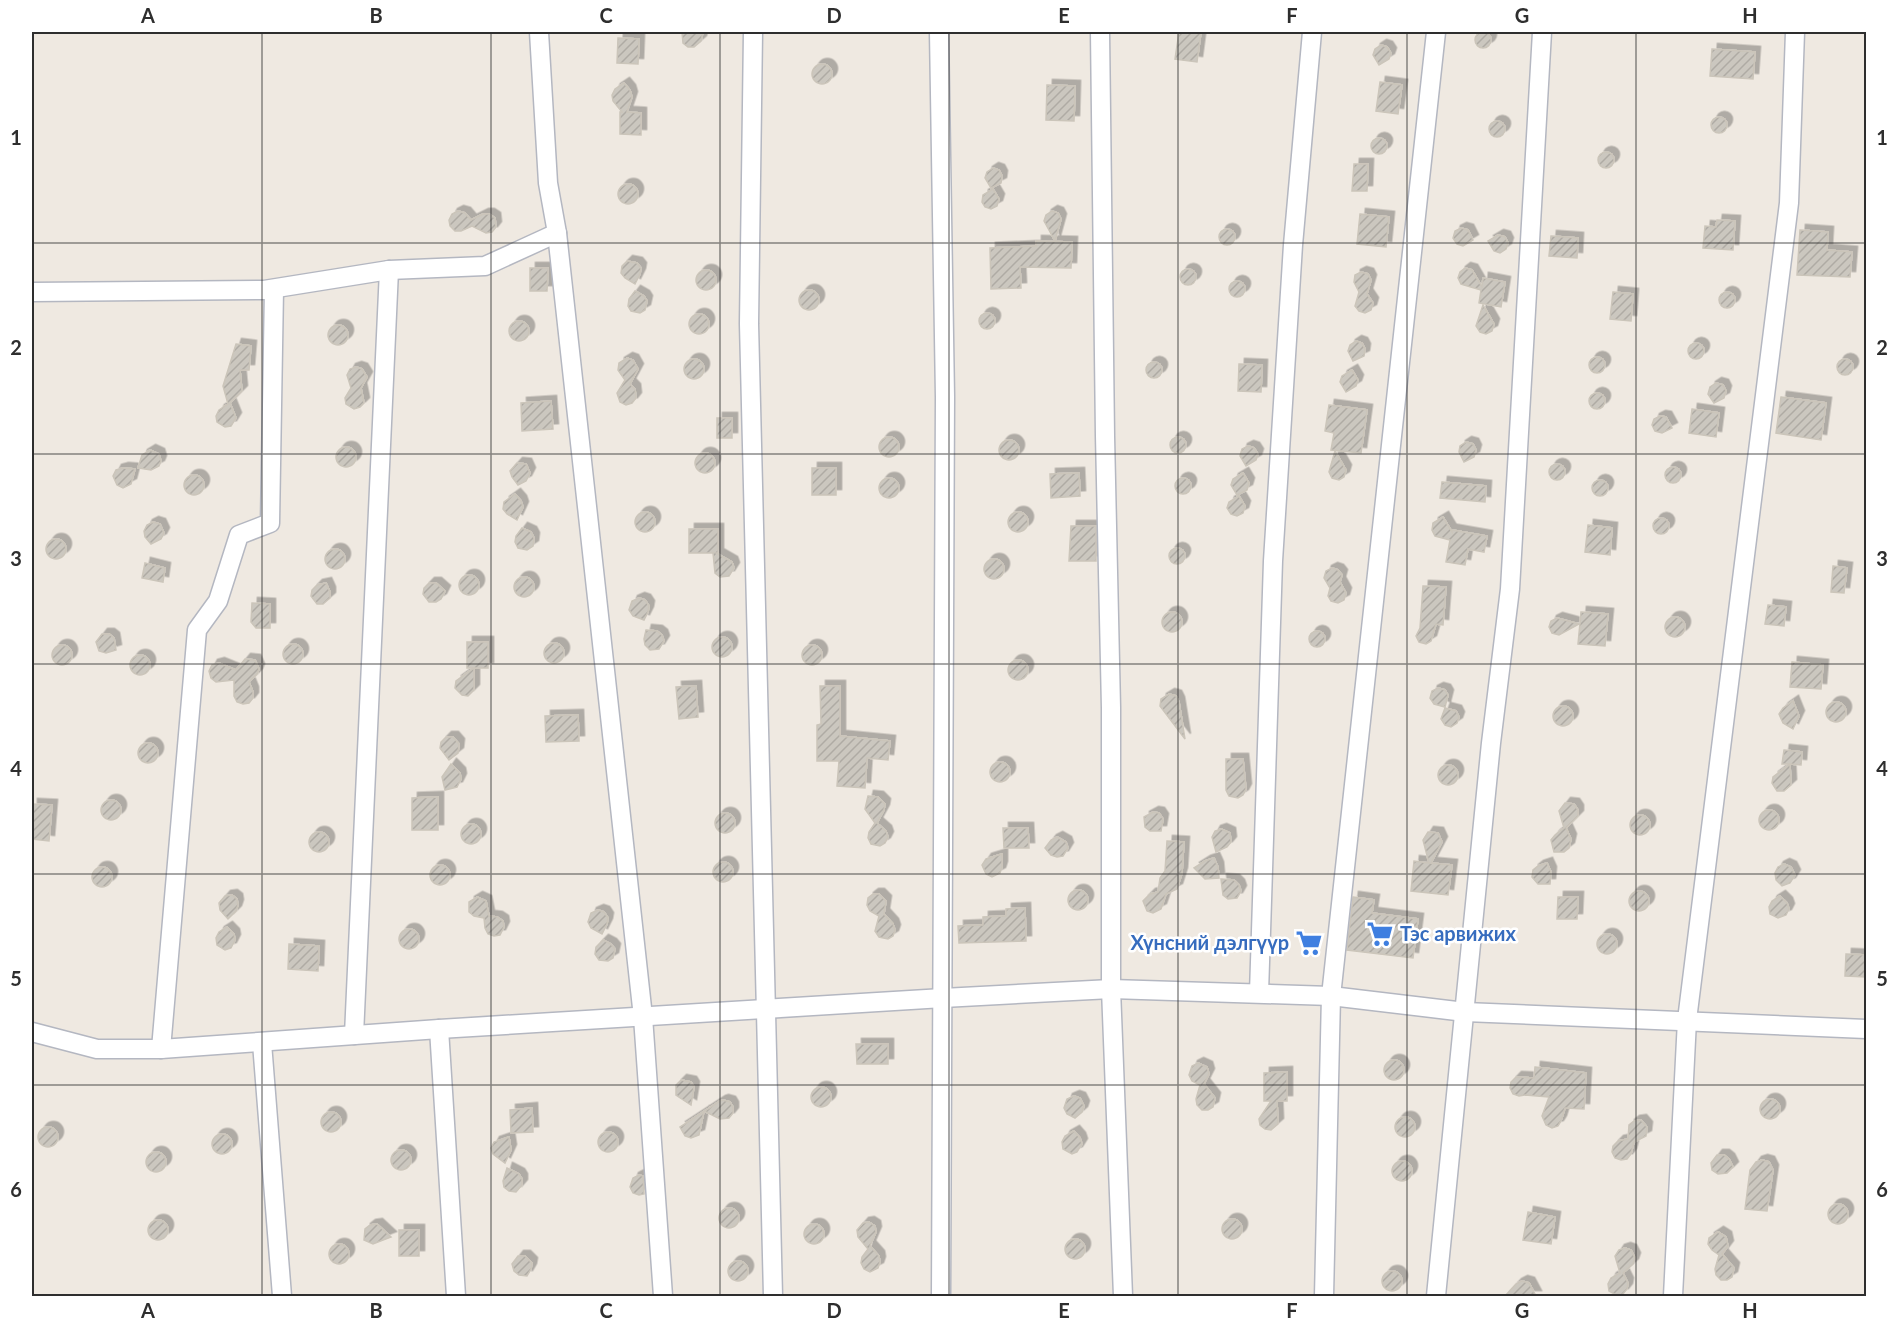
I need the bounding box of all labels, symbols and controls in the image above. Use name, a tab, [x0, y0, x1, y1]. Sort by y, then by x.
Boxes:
text: A	[140, 3, 155, 27]
text: B	[369, 3, 383, 27]
text: C	[599, 3, 613, 27]
text: D	[826, 3, 842, 27]
text: E	[1058, 3, 1070, 27]
text: F	[1286, 3, 1298, 27]
text: G	[1515, 3, 1529, 27]
text: H	[1742, 3, 1758, 27]
text: 1	[10, 125, 22, 149]
text: 1	[1876, 125, 1888, 149]
text: 2	[10, 335, 22, 359]
text: 2	[1876, 335, 1888, 359]
text: 3	[10, 546, 22, 570]
text: 3	[1876, 546, 1888, 570]
text: 4	[10, 756, 22, 780]
text: 4	[1876, 756, 1888, 780]
supermarket icon: Тэс арвижих	[1365, 919, 1395, 949]
place label: Тэс арвижих	[1400, 921, 1516, 945]
supermarket icon: Хүнсний дэлгүүр	[1294, 928, 1324, 958]
place label: Хүнсний дэлгүүр	[1131, 930, 1289, 954]
text: 5	[10, 966, 22, 990]
text: 5	[1876, 966, 1888, 990]
text: 6	[10, 1177, 22, 1201]
text: 6	[1876, 1177, 1888, 1201]
text: A	[140, 1298, 155, 1322]
text: B	[369, 1298, 383, 1322]
text: C	[599, 1298, 613, 1322]
text: D	[826, 1298, 842, 1322]
text: E	[1058, 1298, 1070, 1322]
text: F	[1286, 1298, 1298, 1322]
text: G	[1515, 1298, 1529, 1322]
text: H	[1742, 1298, 1758, 1322]

